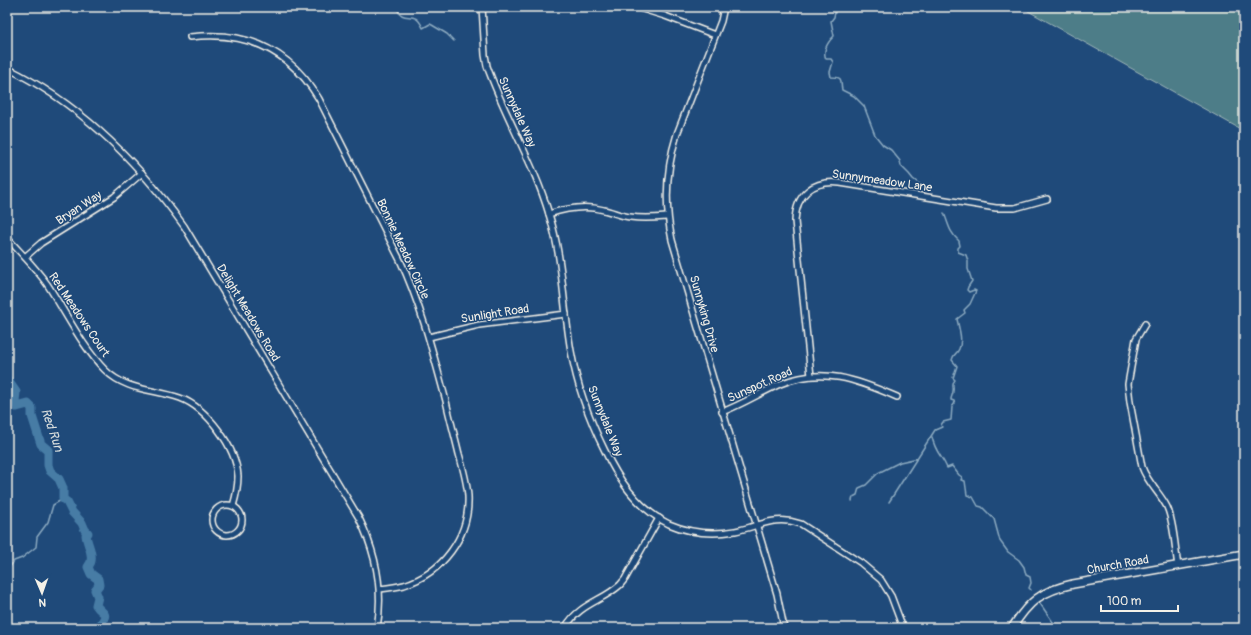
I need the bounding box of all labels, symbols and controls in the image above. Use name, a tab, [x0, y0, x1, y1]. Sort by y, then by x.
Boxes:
street label: Sunnydale Way	[495, 75, 539, 149]
street label: Sunnymeadow Lane	[831, 167, 933, 195]
street label: Bryan Way	[53, 188, 105, 228]
street label: Bonnie Meadow Circle	[373, 197, 433, 302]
street label: Delight Meadows Road	[213, 262, 283, 364]
street label: Red Meadows Court	[45, 270, 113, 360]
street label: Sunnyking Drive	[686, 274, 722, 354]
street label: Sunlight Road	[460, 301, 530, 327]
street label: Sunspot Road	[725, 364, 795, 406]
street label: Sunnydale Way	[584, 383, 626, 459]
water label: Red Run	[37, 406, 67, 454]
street label: Church Road	[1086, 552, 1150, 578]
north arrow	[22, 573, 62, 613]
scale bar	[1101, 587, 1178, 613]
text: 100 m	[1107, 594, 1142, 609]
text: N	[38, 596, 46, 609]

